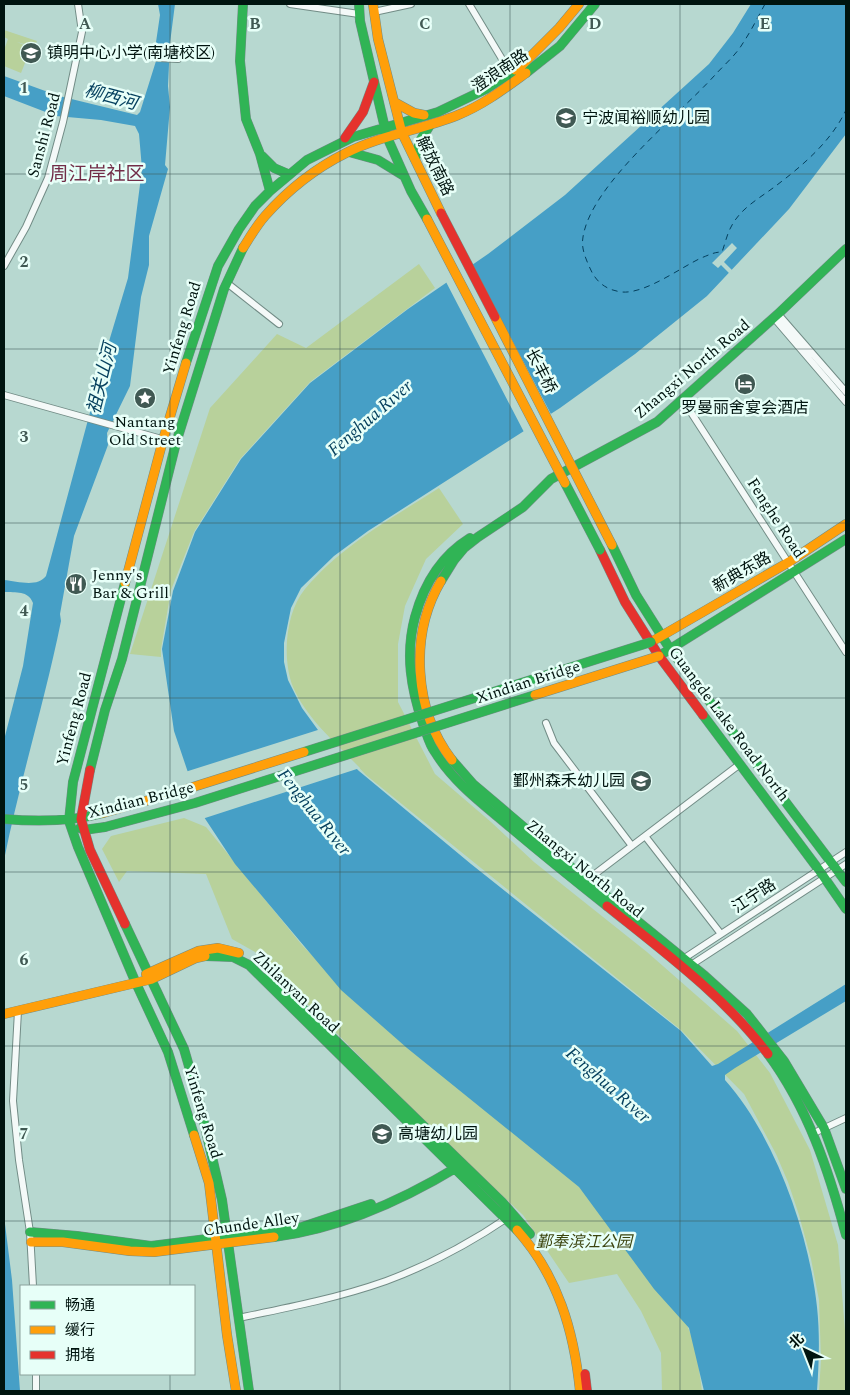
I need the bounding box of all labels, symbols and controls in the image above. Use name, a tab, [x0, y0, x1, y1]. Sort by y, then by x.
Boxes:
text: A	[79, 12, 92, 36]
text: B	[249, 12, 261, 36]
text: C	[419, 12, 431, 36]
text: D	[589, 12, 602, 36]
text: E	[760, 12, 770, 36]
school or university icon: 镇明中心小学(南塘校区)	[19, 41, 43, 65]
place label: 镇明中心小学(南塘校区)	[47, 41, 215, 65]
street label: 澄浪南路	[467, 43, 533, 99]
text: 1	[20, 76, 28, 100]
water label: 柳西河	[81, 77, 143, 118]
street label: Sanshi Road	[21, 90, 67, 180]
school or university icon: 宁波闻裕顺幼儿园	[554, 106, 578, 130]
place label: 宁波闻裕顺幼儿园	[582, 106, 710, 130]
street label: 解放南路	[410, 132, 460, 200]
district label: 周江岸社区	[49, 160, 145, 189]
text: 2	[20, 250, 29, 274]
street label: Yinfeng Road	[156, 278, 208, 378]
street label: Zhangxi North Road	[629, 313, 755, 425]
water label: 祖关山河	[80, 338, 125, 417]
street label: 长丰桥	[519, 344, 563, 398]
hotel icon: 罗曼丽舍宴会酒店	[733, 372, 757, 396]
water label: Fenghua Rıver	[321, 373, 419, 463]
place icon: Nantang Old Street	[133, 386, 157, 410]
place label: 罗曼丽舍宴会酒店	[681, 396, 809, 420]
place label: Nantang Old Street	[109, 410, 182, 452]
text: 3	[20, 425, 29, 449]
street label: Fenghe Road	[741, 473, 811, 563]
street label: 新典东路	[708, 546, 776, 598]
place label: Jenny's Bar & Grill	[92, 563, 169, 605]
restaurant icon: Jenny's Bar & Grill	[64, 572, 88, 596]
text: 4	[20, 599, 29, 623]
street label: Guangde Lake Road North	[663, 641, 795, 807]
street label: Xindian Bridge	[473, 654, 583, 710]
street label: Yinfeng Road	[50, 669, 98, 769]
water label: Fenghua Rıver	[270, 763, 358, 862]
place label: 鄞州森禾幼儿园	[513, 769, 625, 793]
school or university icon: 鄞州森禾幼儿园	[629, 769, 653, 793]
text: 5	[20, 773, 28, 797]
street label: Xindian Bridge	[86, 775, 196, 825]
street label: Zhangxi North Road	[521, 814, 649, 924]
street label: 江宁路	[727, 873, 781, 919]
street label: Zhilanyan Road	[247, 945, 345, 1039]
text: 6	[20, 948, 29, 972]
water label: Fenghua Rıver	[559, 1040, 657, 1130]
street label: Yinfeng Road	[177, 1062, 229, 1162]
text: 7	[20, 1122, 29, 1146]
school or university icon: 高塘幼儿园	[370, 1122, 394, 1146]
place label: 高塘幼儿园	[398, 1122, 478, 1146]
street label: Chunde Alley	[202, 1205, 302, 1243]
park label: 鄞奉滨江公园	[536, 1230, 634, 1254]
legend	[20, 1285, 195, 1375]
text: 畅通	[65, 1294, 95, 1317]
text: 缓行	[65, 1319, 95, 1342]
north arrow	[780, 1325, 830, 1375]
text: 北	[784, 1328, 809, 1353]
text: 拥堵	[65, 1344, 95, 1367]

